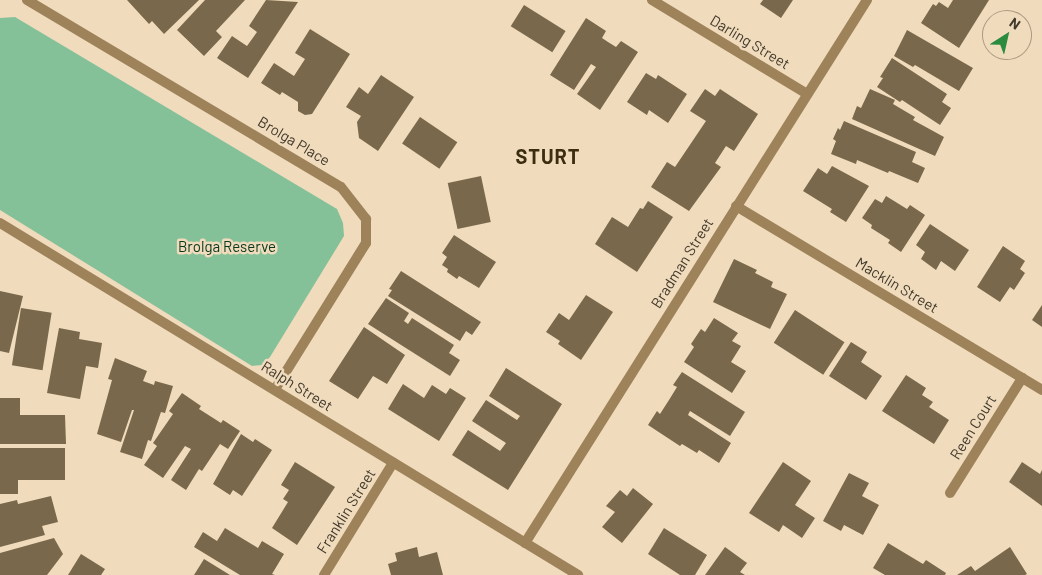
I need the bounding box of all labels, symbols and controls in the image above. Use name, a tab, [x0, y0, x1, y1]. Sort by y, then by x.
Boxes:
north arrow	[982, 10, 1032, 60]
street label: Darling Street	[707, 11, 793, 73]
text: N	[1007, 13, 1024, 33]
street label: Brolga Place	[255, 112, 333, 170]
district label: STURT	[515, 144, 581, 168]
street label: Bradman Street	[647, 215, 717, 311]
park label: Brolga Reserve	[178, 238, 276, 256]
street label: Macklin Street	[852, 253, 942, 317]
street label: Ralph Street	[258, 357, 336, 415]
street label: Reen Court	[946, 391, 1000, 463]
street label: Franklin Street	[313, 465, 379, 557]

